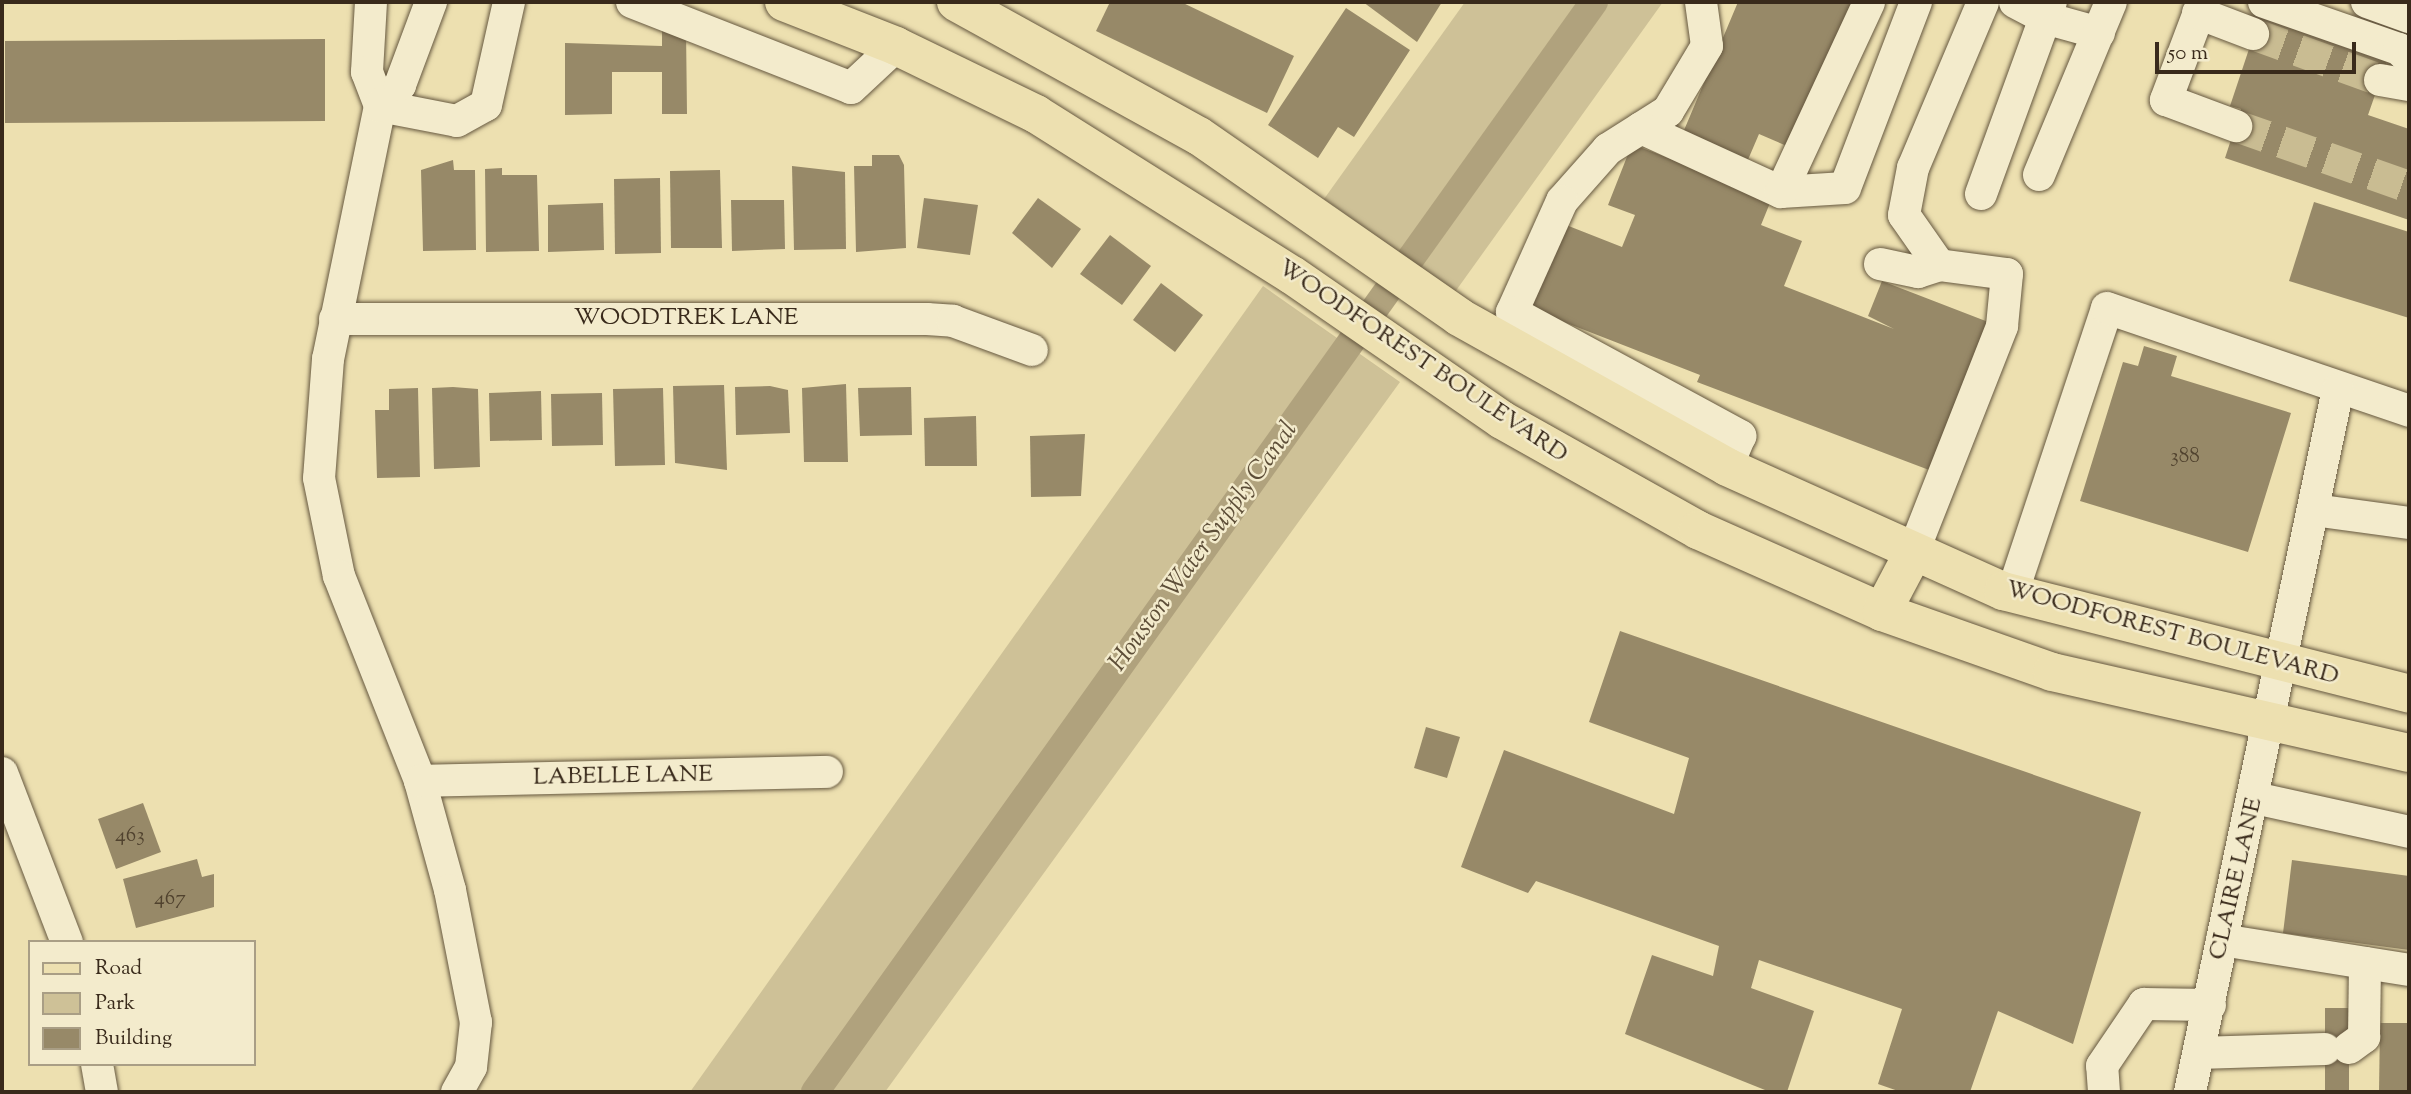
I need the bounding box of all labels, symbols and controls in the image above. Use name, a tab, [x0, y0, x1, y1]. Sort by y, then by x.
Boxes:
scale bar	[2159, 28, 2360, 72]
text: 50 m	[2168, 39, 2208, 69]
street label: WOODFOREST BOULEVARD	[1272, 254, 1572, 470]
street label: WOODTREK LANE	[574, 305, 798, 333]
water label: Houston Water Supply Canal	[1103, 416, 1305, 678]
house number: 388	[2170, 444, 2200, 470]
street label: WOODFOREST BOULEVARD	[2002, 576, 2342, 692]
street label: LABELLE LANE	[533, 761, 713, 793]
street label: CLAIRE LANE	[2204, 795, 2270, 963]
house number: 463	[115, 823, 145, 849]
house number: 467	[154, 886, 186, 912]
legend	[28, 940, 256, 1066]
text: Road	[95, 954, 142, 984]
text: Park	[95, 989, 135, 1019]
text: Building	[95, 1024, 172, 1054]

